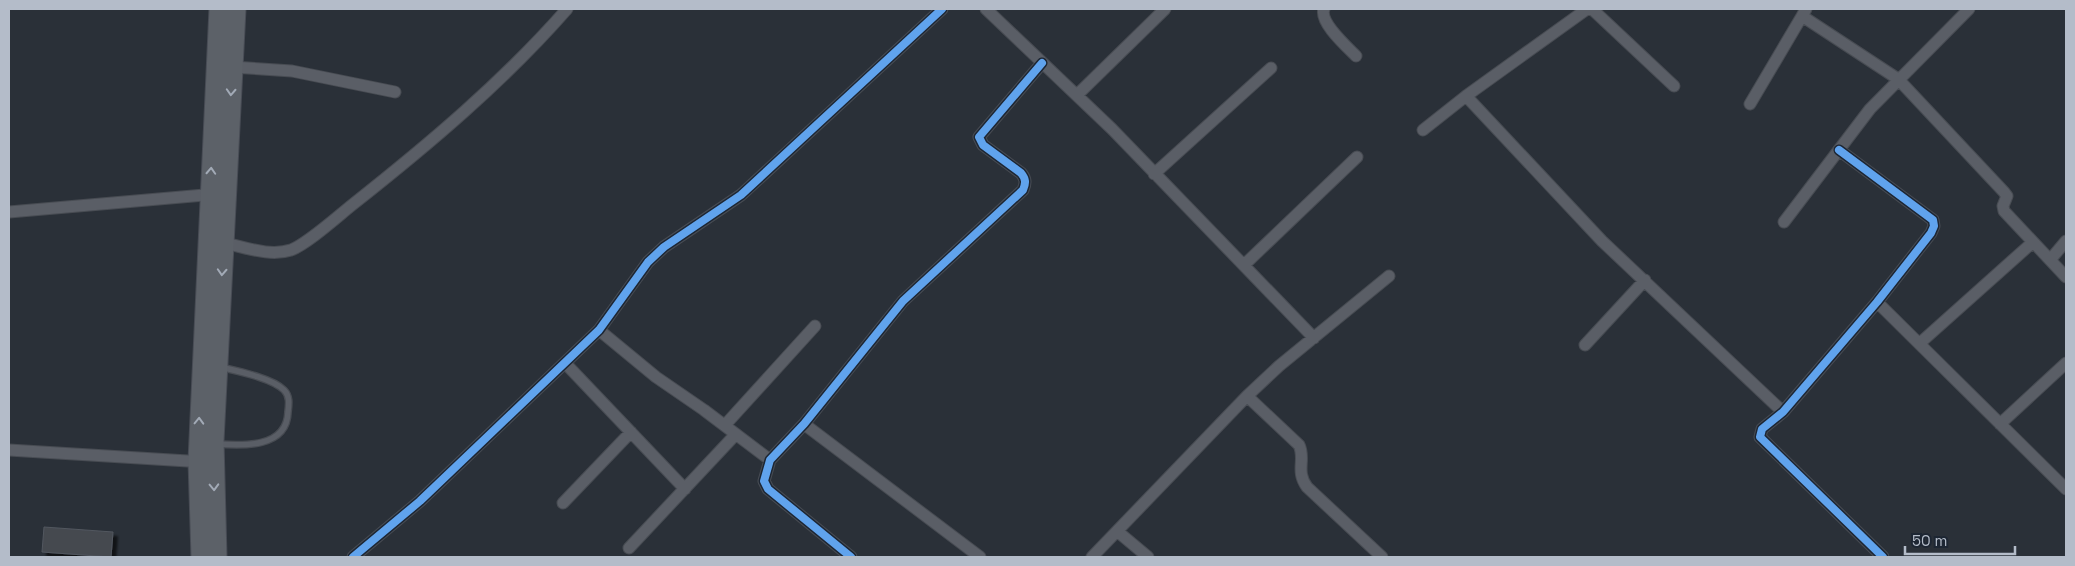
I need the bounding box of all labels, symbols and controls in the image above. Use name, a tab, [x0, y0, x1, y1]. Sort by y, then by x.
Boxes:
one-way arrow	[226, 89, 237, 97]
one-way arrow	[206, 167, 216, 175]
one-way arrow	[217, 268, 228, 276]
one-way arrow	[194, 417, 204, 424]
one-way arrow	[208, 483, 219, 491]
scale bar	[1905, 524, 2015, 556]
text: 50 m	[1912, 531, 1947, 550]

